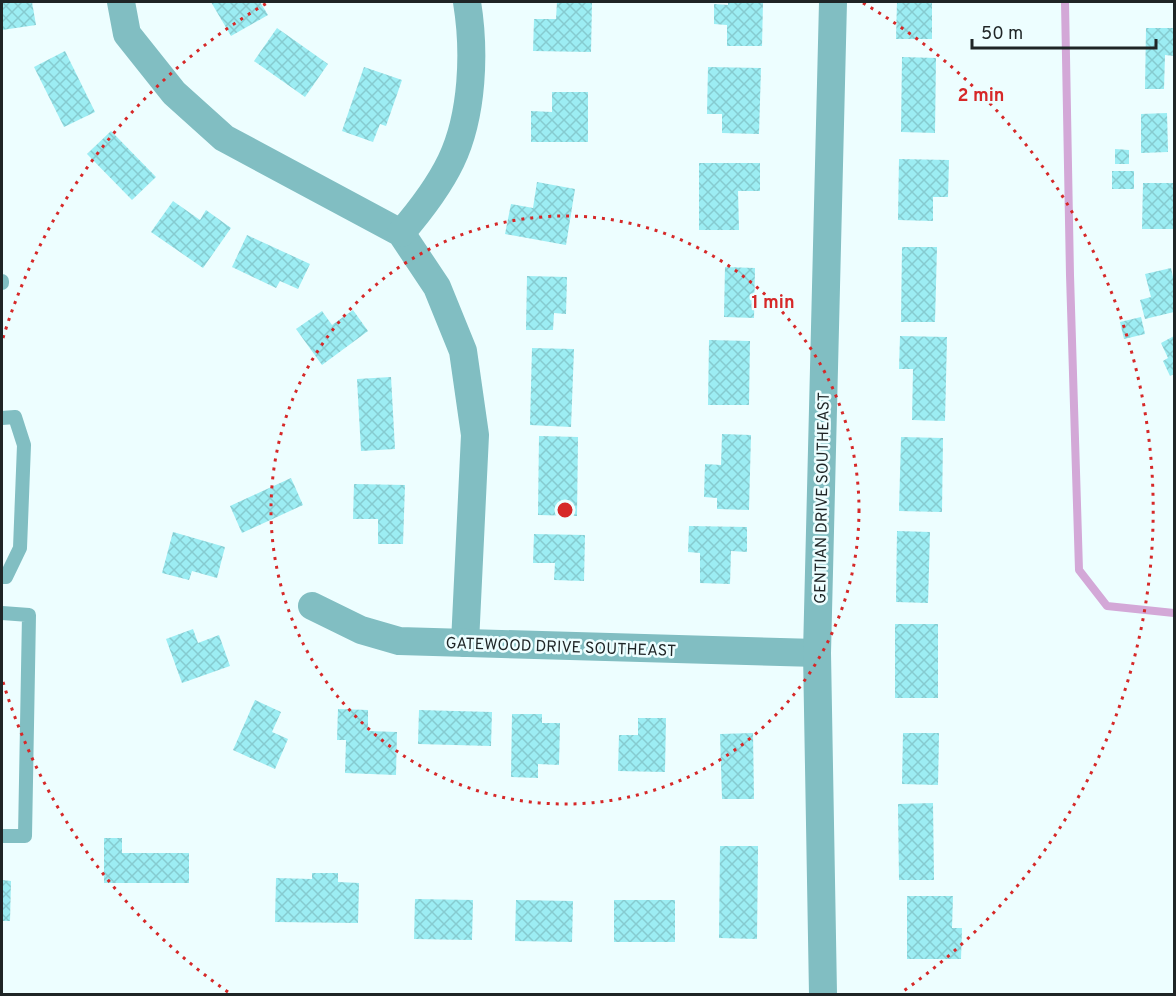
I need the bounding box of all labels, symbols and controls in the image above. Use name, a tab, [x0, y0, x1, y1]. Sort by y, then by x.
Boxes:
scale bar	[972, 12, 1156, 50]
text: 50 m	[981, 23, 1023, 46]
text: 2 min	[957, 85, 1005, 108]
text: 1 min	[751, 292, 795, 315]
street label: GENTIAN DRIVE SOUTHEAST	[811, 392, 835, 604]
centre of rings	[555, 500, 575, 520]
street label: GATEWOOD DRIVE SOUTHEAST	[445, 634, 677, 662]

